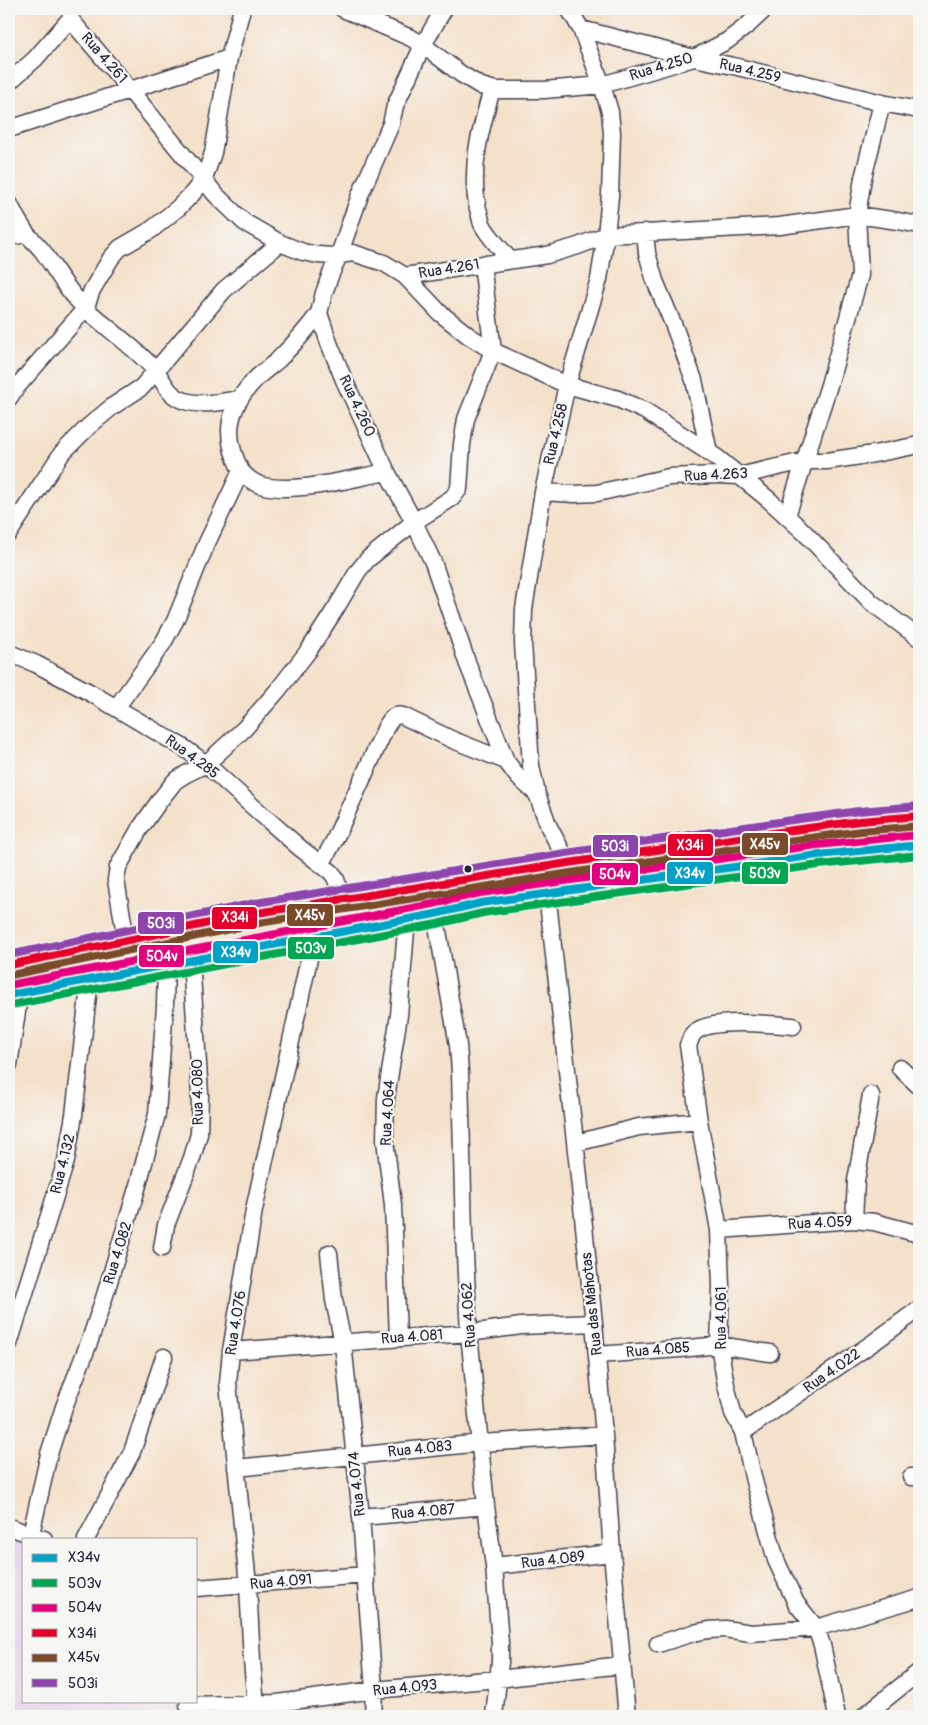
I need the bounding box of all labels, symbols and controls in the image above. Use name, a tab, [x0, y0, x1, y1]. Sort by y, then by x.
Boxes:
street label: Rua 4.261	[77, 29, 131, 87]
street label: Rua 4.250	[627, 48, 695, 86]
street label: Rua 4.259	[717, 55, 783, 87]
street label: Rua 4.261	[417, 255, 481, 283]
street label: Rua 4.260	[334, 372, 380, 440]
street label: Rua 4.258	[540, 401, 572, 467]
street label: Rua 4.263	[684, 464, 748, 486]
street label: Rua 4.285	[161, 731, 223, 783]
line badge: X45v	[741, 832, 789, 856]
line badge: X34i	[667, 833, 714, 857]
line badge: 503i	[592, 834, 639, 858]
text: X45v	[750, 836, 781, 853]
text: X34i	[677, 837, 704, 854]
text: 503i	[601, 838, 629, 855]
line badge: X34v	[666, 861, 714, 885]
line badge: 503v	[741, 861, 789, 885]
line badge: 504v	[591, 862, 639, 886]
unlabelled marker	[463, 864, 473, 874]
text: X34v	[675, 865, 706, 882]
text: 503v	[749, 865, 781, 882]
text: 504v	[599, 866, 631, 883]
line badge: X45v	[286, 903, 334, 927]
line badge: X34i	[211, 906, 258, 930]
text: X45v	[295, 907, 326, 924]
text: X34i	[222, 909, 249, 926]
line badge: 503i	[137, 911, 185, 935]
text: 503i	[147, 915, 175, 932]
line badge: 503v	[287, 936, 335, 960]
line badge: X34v	[212, 940, 259, 964]
text: 503v	[295, 940, 327, 957]
line badge: 504v	[138, 944, 185, 968]
text: X34v	[221, 944, 252, 961]
text: 504v	[146, 948, 178, 965]
street label: Rua 4.080	[188, 1059, 208, 1125]
street label: Rua 4.064	[377, 1079, 399, 1147]
street label: Rua 4.132	[46, 1132, 80, 1196]
street label: Rua 4.059	[787, 1212, 853, 1234]
street label: Rua 4.082	[99, 1219, 137, 1287]
street label: Rua das Mahotas	[577, 1251, 607, 1356]
street label: Rua 4.062	[457, 1282, 481, 1348]
street label: Rua 4.061	[712, 1286, 731, 1350]
street label: Rua 4.076	[222, 1289, 250, 1357]
street label: Rua 4.081	[380, 1325, 444, 1349]
street label: Rua 4.085	[625, 1338, 691, 1362]
street label: Rua 4.022	[800, 1344, 864, 1398]
street label: Rua 4.083	[387, 1436, 453, 1462]
street label: Rua 4.074	[344, 1450, 370, 1517]
street label: Rua 4.087	[390, 1500, 456, 1524]
legend	[22, 1538, 198, 1702]
street label: Rua 4.089	[520, 1547, 586, 1573]
text: X34v	[68, 1548, 101, 1567]
street label: Rua 4.091	[249, 1570, 313, 1594]
text: 503v	[68, 1574, 102, 1593]
text: 504v	[68, 1598, 102, 1617]
text: X34i	[68, 1624, 97, 1643]
text: X45v	[68, 1648, 100, 1667]
text: 503i	[68, 1674, 98, 1693]
street label: Rua 4.093	[372, 1675, 438, 1701]

